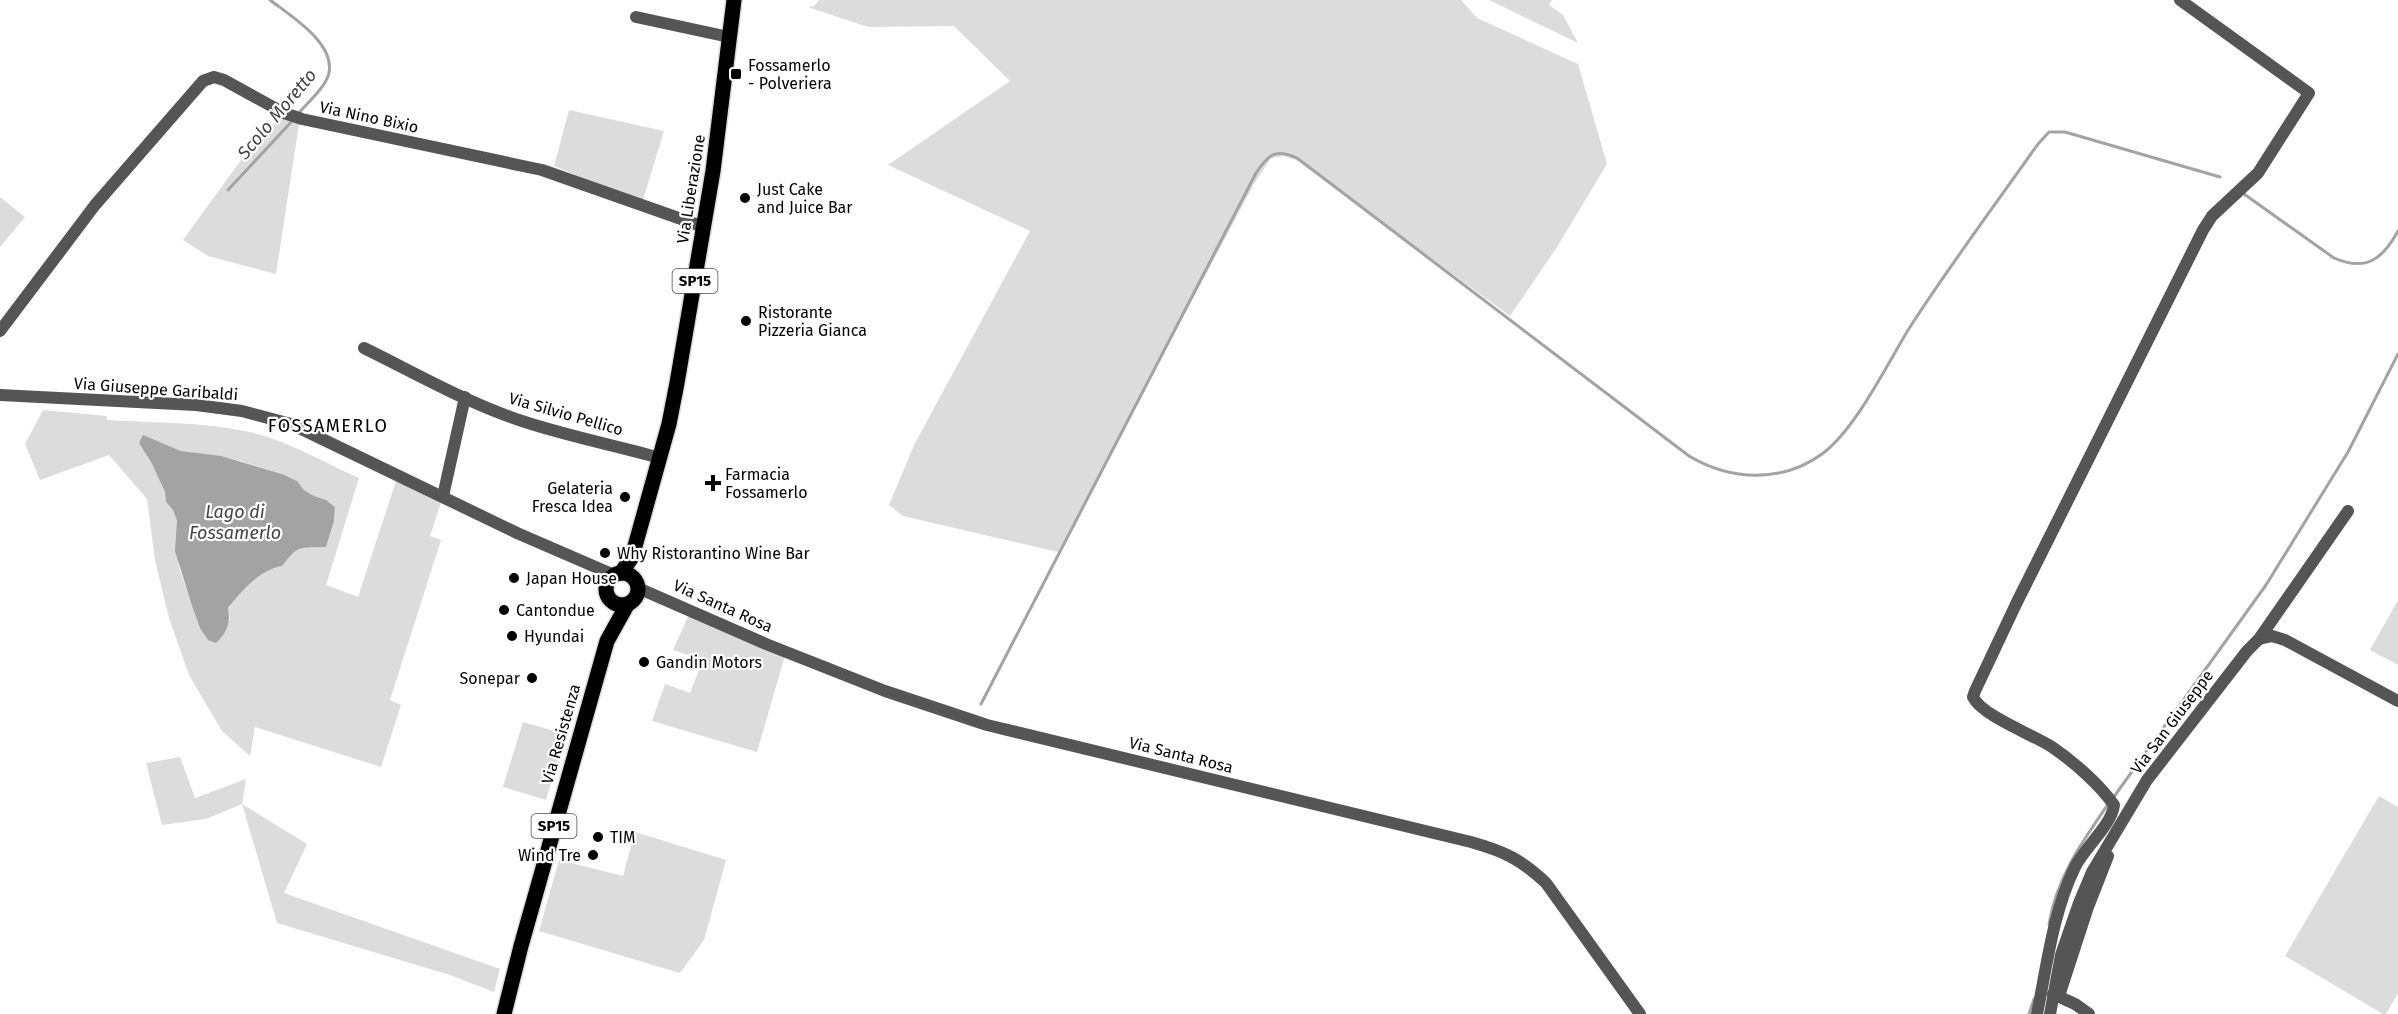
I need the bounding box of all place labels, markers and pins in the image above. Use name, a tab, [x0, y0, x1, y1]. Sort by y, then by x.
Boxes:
place label: Fossamerlo - Polveriera	[748, 56, 832, 93]
marker: Fossamerlo - Polveriera	[729, 67, 743, 81]
place label: Just Cake and Juice Bar	[757, 180, 853, 217]
marker: Just Cake and Juice Bar	[738, 191, 752, 205]
place label: Ristorante Pizzeria Gianca	[758, 303, 867, 340]
marker: Ristorante Pizzeria Gianca	[739, 314, 753, 328]
place label: Farmacia Fossamerlo	[725, 465, 808, 502]
marker: Farmacia Fossamerlo	[706, 476, 720, 490]
place label: Gelateria Fresca Idea	[532, 479, 613, 516]
marker: Gelateria Fresca Idea	[618, 490, 632, 504]
place label: Why Ristorantino Wine Bar	[617, 544, 811, 563]
marker: Why Ristorantino Wine Bar	[598, 546, 612, 560]
place label: Japan House	[526, 569, 617, 588]
marker: Japan House	[507, 571, 521, 585]
place label: Cantondue	[516, 601, 595, 620]
marker: Cantondue	[497, 603, 511, 617]
place label: Hyundai	[524, 627, 584, 646]
marker: Hyundai	[505, 629, 519, 643]
place label: Gandin Motors	[656, 653, 762, 672]
marker: Gandin Motors	[637, 655, 651, 669]
place label: Sonepar	[460, 669, 521, 688]
marker: Sonepar	[525, 671, 539, 685]
place label: TIM	[610, 828, 635, 847]
marker: TIM	[591, 830, 605, 844]
place label: Wind Tre	[518, 846, 581, 865]
marker: Wind Tre	[586, 848, 600, 862]

